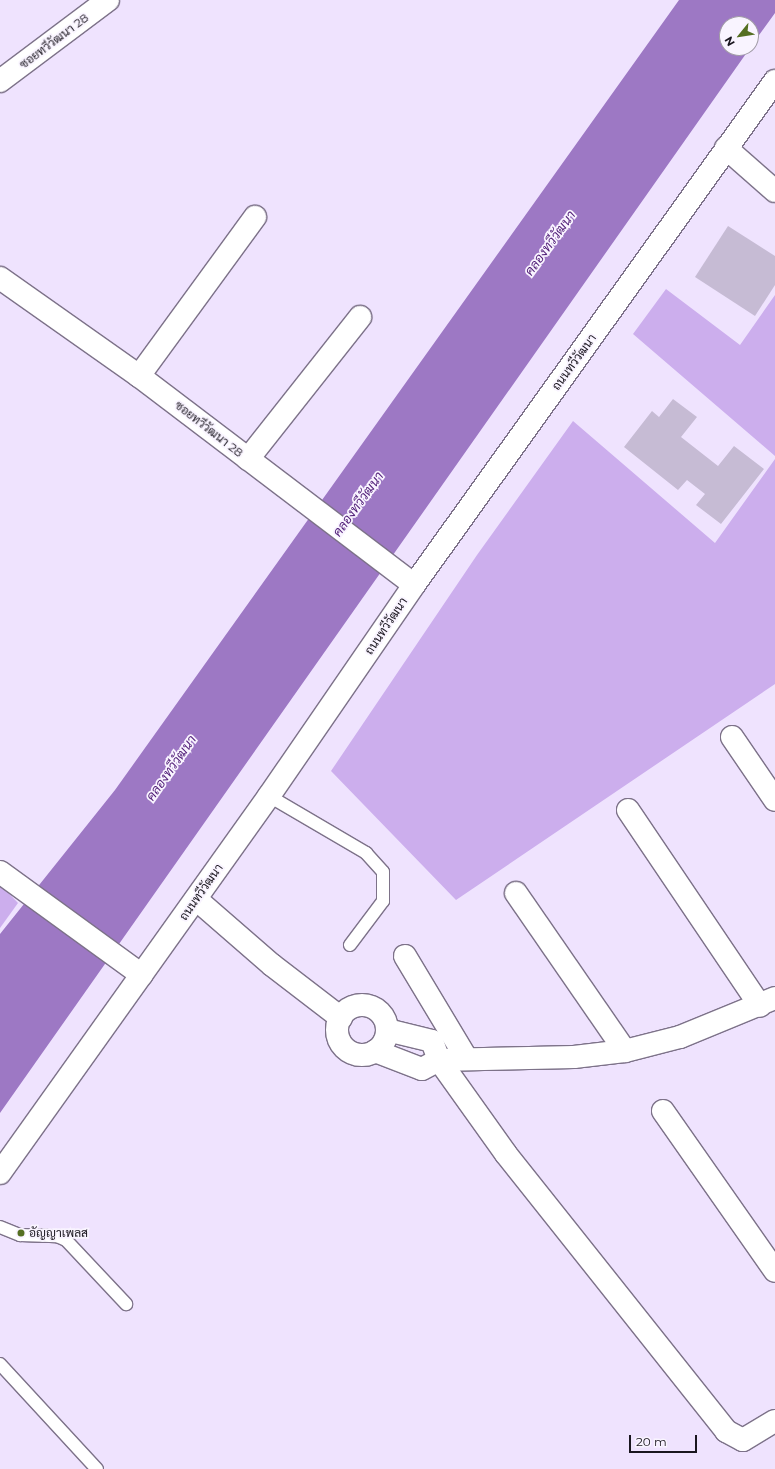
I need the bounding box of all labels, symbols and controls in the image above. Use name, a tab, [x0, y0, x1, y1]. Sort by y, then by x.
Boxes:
street label: ซอยทวีวัฒนา 28	[17, 10, 91, 72]
north arrow	[719, 16, 759, 56]
text: N	[721, 34, 738, 49]
water label: คลองทวีวัฒนา	[521, 208, 579, 278]
street label: ถนนทวีวัฒนา	[549, 331, 599, 393]
street label: ซอยทวีวัฒนา 28	[172, 398, 246, 460]
water label: คลองทวีวัฒนา	[329, 469, 387, 539]
street label: ถนนทวีวัฒนา	[362, 595, 410, 657]
water label: คลองทวีวัฒนา	[143, 732, 199, 804]
street label: ถนนทวีวัฒนา	[176, 861, 226, 923]
place label: อัญญาเพลส	[29, 1226, 88, 1240]
marker: อัญญาเพลส	[16, 1228, 26, 1238]
scale bar	[631, 1427, 699, 1453]
text: 20 m	[636, 1434, 667, 1449]

